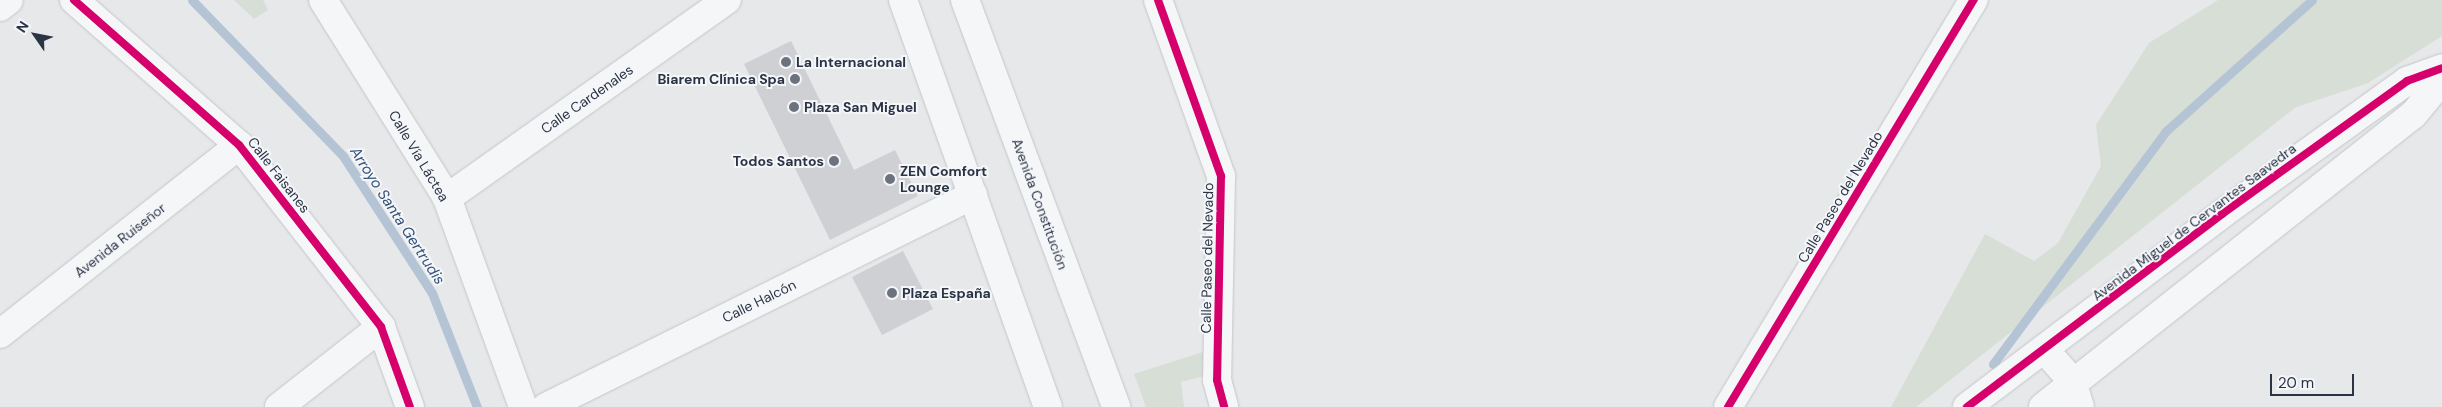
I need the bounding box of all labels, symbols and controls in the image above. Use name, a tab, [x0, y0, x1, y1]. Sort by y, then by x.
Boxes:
north arrow	[10, 10, 60, 60]
text: N	[12, 18, 33, 36]
place label: La Internacional	[796, 54, 906, 70]
marker: La Internacional	[780, 56, 792, 68]
street label: Calle Cardenales	[538, 61, 636, 137]
place label: Biarem Clínica Spa	[657, 71, 785, 87]
marker: Biarem Clínica Spa	[789, 73, 801, 85]
place label: Plaza San Miguel	[804, 99, 917, 115]
marker: Plaza San Miguel	[788, 101, 800, 113]
street label: Calle Vía Láctea	[385, 108, 453, 204]
street label: Calle Paseo del Nevado	[1794, 128, 1886, 266]
street label: Calle Faisanes	[244, 134, 314, 216]
street label: Avenida Constitución	[1008, 136, 1072, 272]
street label: Avenida Miguel de Cervantes Saavedra	[2089, 140, 2299, 304]
water label: Arroyo Santa Gertrudis	[346, 144, 448, 288]
place label: Todos Santos	[733, 153, 824, 169]
marker: Todos Santos	[828, 155, 840, 167]
place label: ZEN Comfort Lounge	[900, 163, 987, 196]
marker: ZEN Comfort Lounge	[884, 173, 896, 185]
street label: Calle Paseo del Nevado	[1197, 183, 1217, 333]
street label: Avenida Ruiseñor	[71, 199, 169, 281]
street label: Calle Halcón	[719, 276, 799, 326]
place label: Plaza España	[902, 285, 991, 301]
marker: Plaza España	[886, 287, 898, 299]
scale bar	[2272, 364, 2356, 396]
text: 20 m	[2278, 373, 2314, 393]

